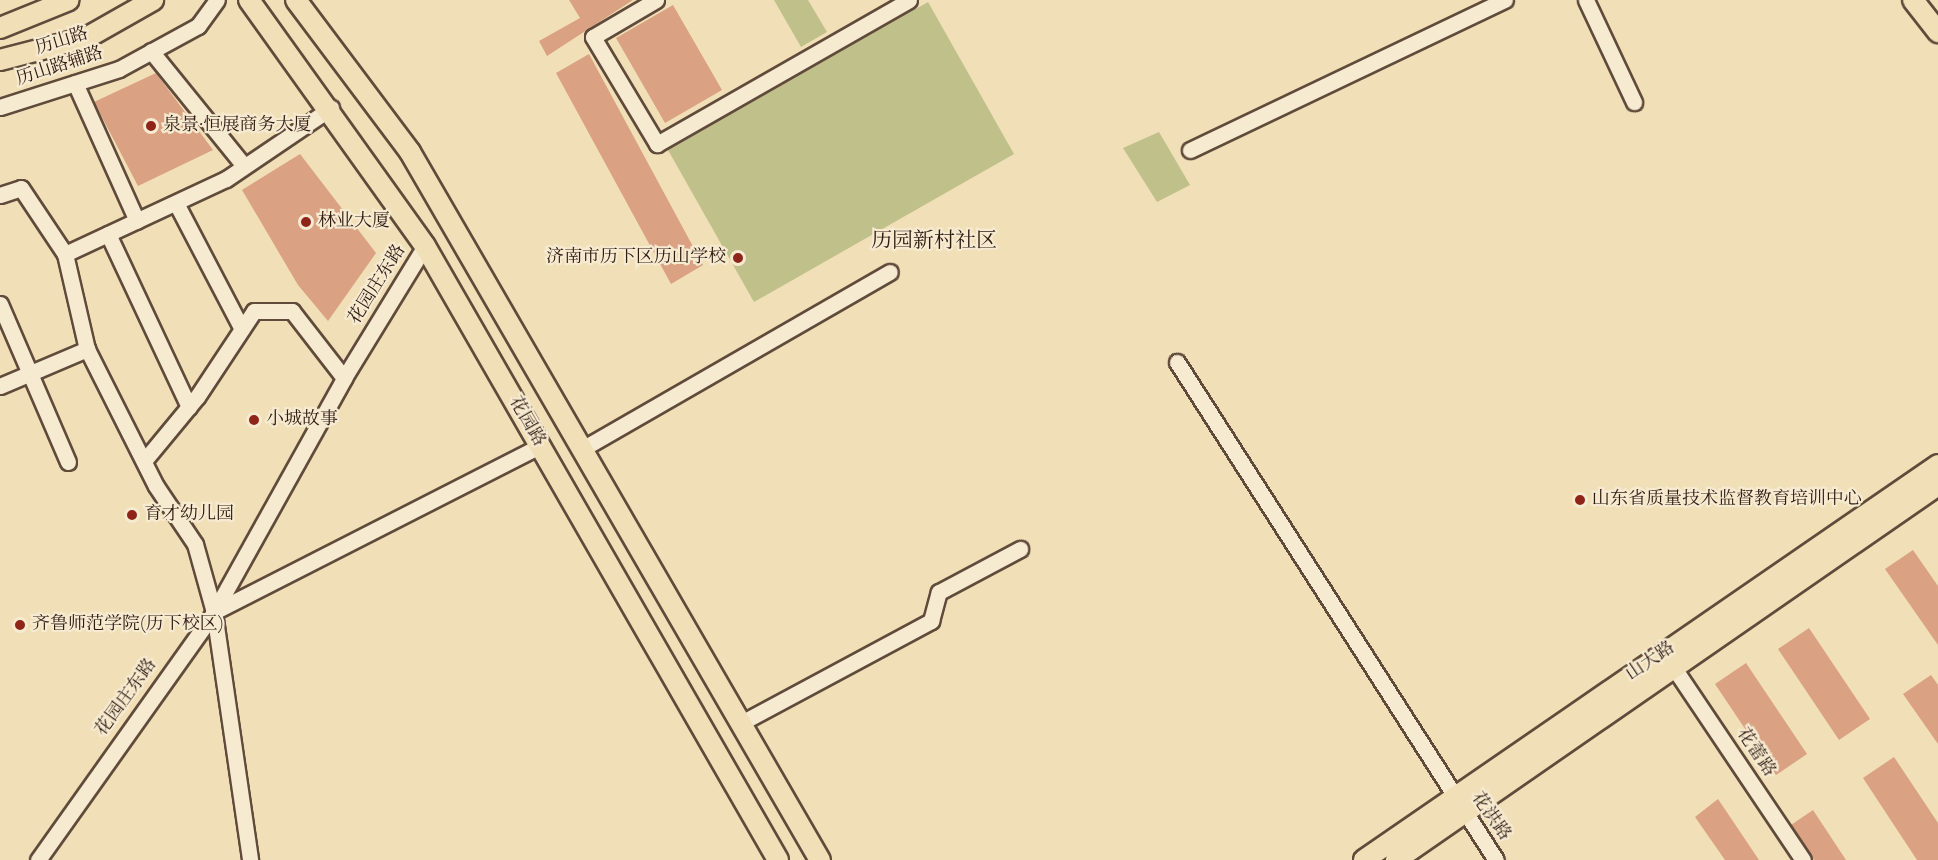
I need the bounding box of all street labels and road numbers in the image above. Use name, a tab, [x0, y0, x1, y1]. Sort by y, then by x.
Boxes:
street label: 历山路	[33, 24, 91, 60]
street label: 历山路辅路	[14, 43, 106, 91]
street label: 花园庄东路	[345, 241, 411, 329]
street label: 花园路	[503, 393, 549, 451]
street label: 山大路	[1623, 638, 1679, 686]
street label: 花园庄东路	[92, 655, 162, 741]
street label: 花蕾路	[1731, 725, 1779, 781]
street label: 花洪路	[1466, 789, 1514, 845]

